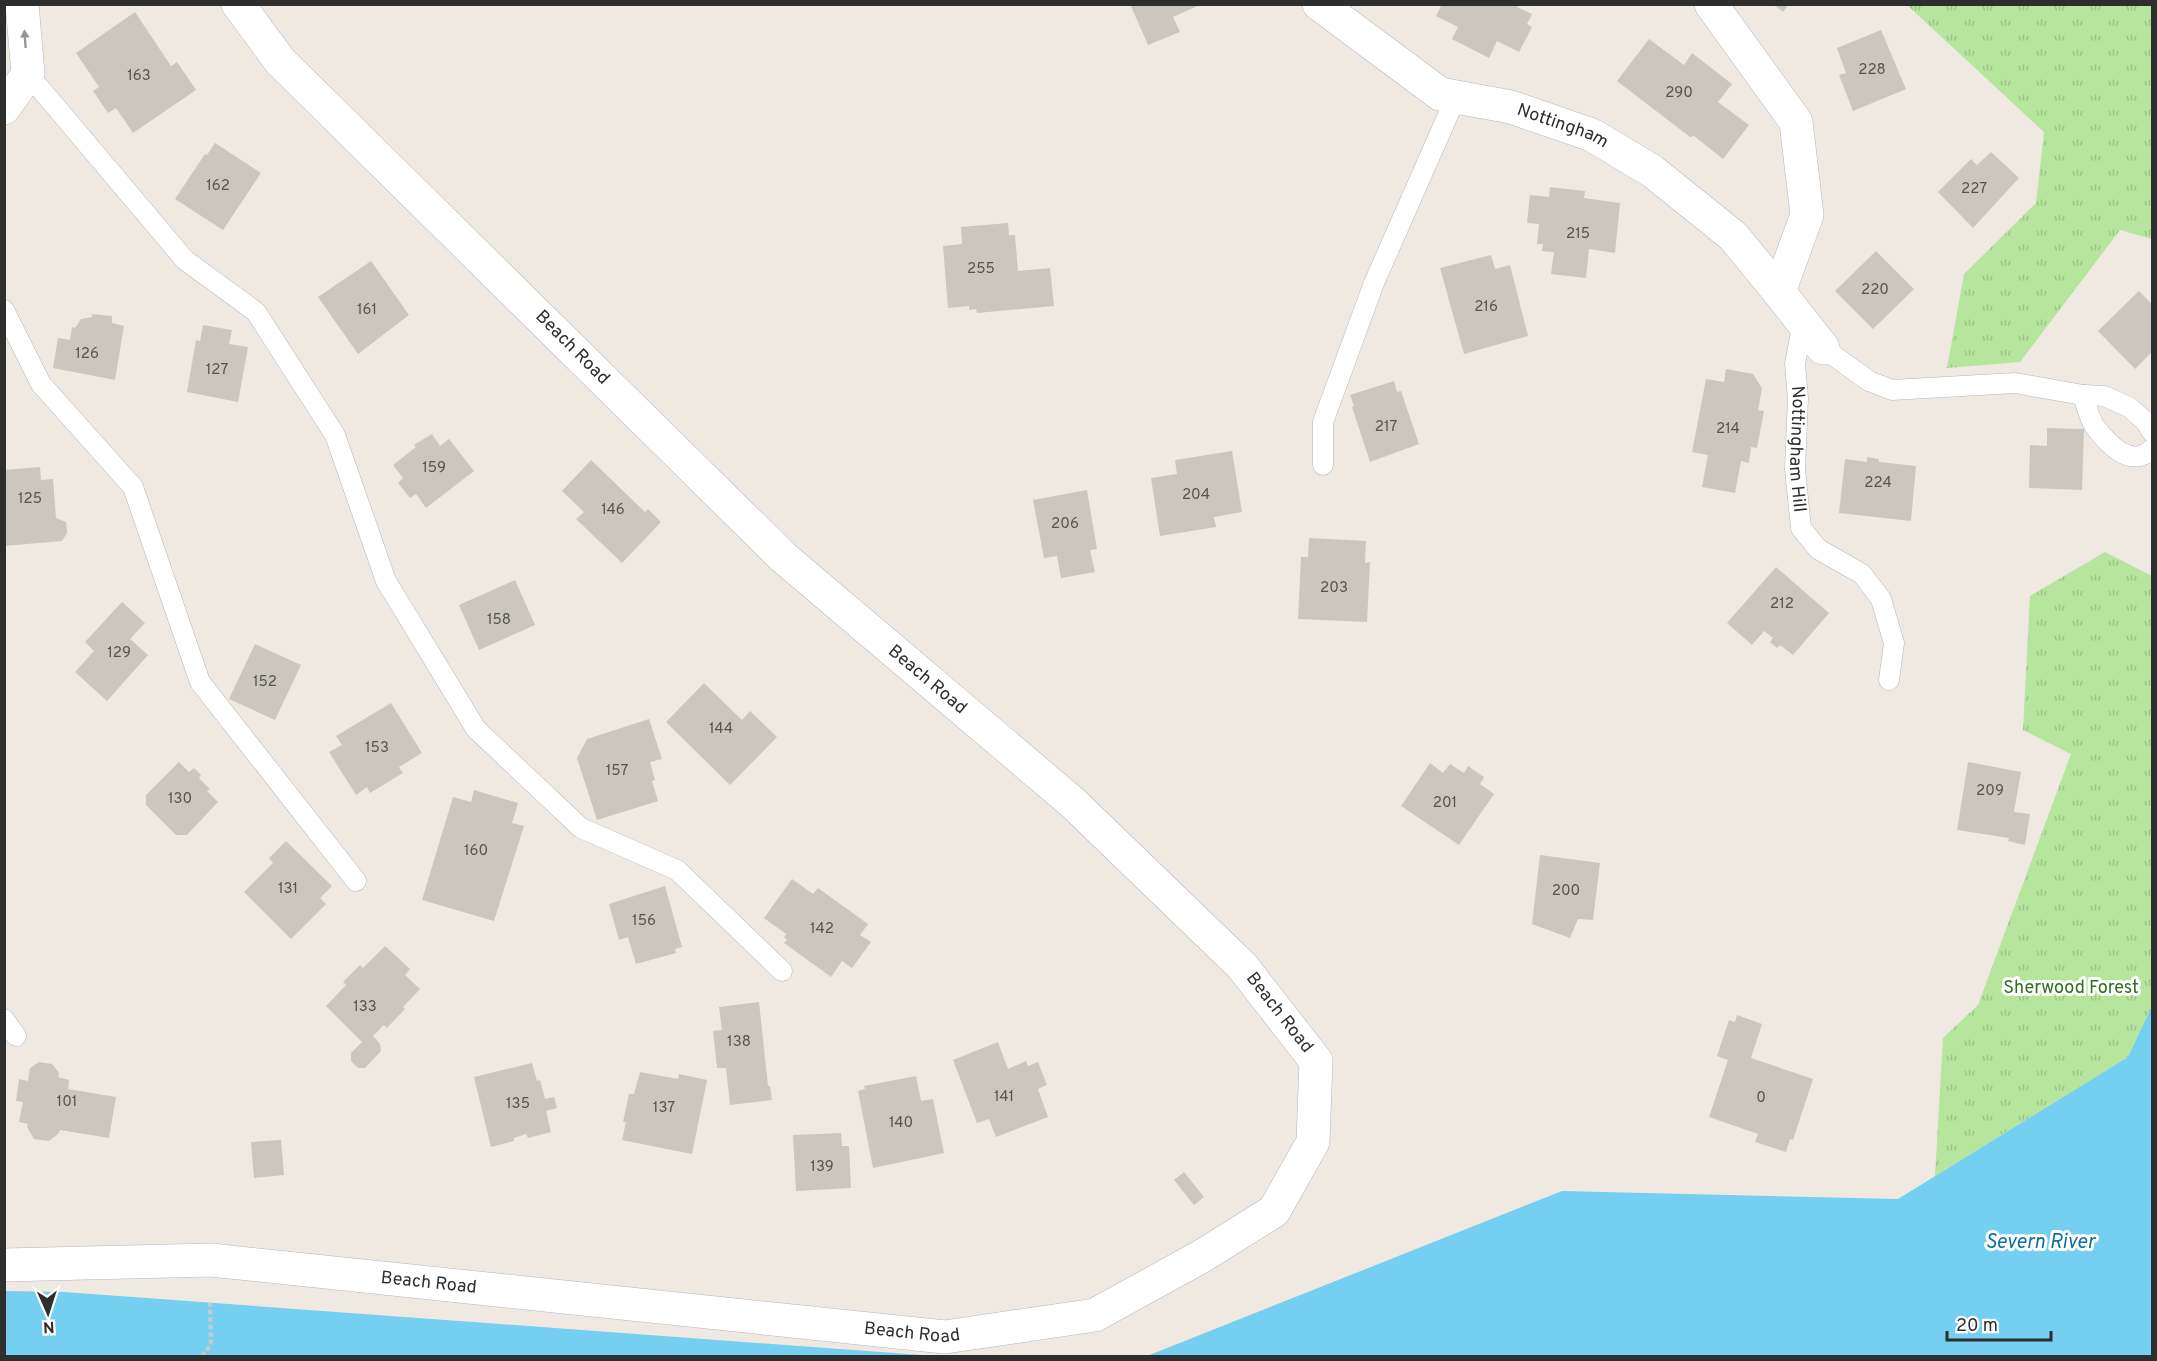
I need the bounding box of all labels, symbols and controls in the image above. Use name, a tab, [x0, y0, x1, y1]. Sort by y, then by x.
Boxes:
one-way arrow	[20, 30, 30, 49]
house number: 228	[1858, 61, 1886, 80]
house number: 163	[127, 67, 151, 86]
house number: 290	[1665, 84, 1693, 103]
street label: Nottingham	[1514, 98, 1613, 154]
house number: 162	[206, 177, 230, 196]
house number: 227	[1961, 180, 1987, 199]
house number: 215	[1566, 225, 1590, 244]
house number: 255	[967, 260, 995, 279]
house number: 220	[1861, 281, 1889, 300]
house number: 216	[1474, 298, 1498, 317]
house number: 161	[357, 301, 377, 320]
street label: Beach Road	[530, 306, 614, 390]
house number: 126	[75, 345, 99, 364]
house number: 127	[206, 361, 228, 380]
street label: Nottingham Hill	[1783, 385, 1811, 513]
house number: 217	[1375, 418, 1397, 437]
house number: 214	[1716, 420, 1740, 439]
house number: 159	[422, 459, 446, 478]
house number: 224	[1864, 474, 1892, 493]
house number: 204	[1182, 486, 1210, 505]
house number: 125	[18, 490, 42, 509]
house number: 146	[601, 501, 625, 520]
house number: 206	[1051, 515, 1079, 534]
house number: 203	[1320, 579, 1348, 598]
house number: 212	[1770, 595, 1794, 614]
house number: 158	[487, 611, 511, 630]
street label: Beach Road	[883, 640, 971, 720]
house number: 129	[107, 644, 131, 663]
house number: 152	[253, 673, 277, 692]
house number: 144	[709, 720, 733, 739]
house number: 153	[365, 739, 389, 758]
house number: 157	[606, 762, 628, 781]
house number: 209	[1976, 782, 2004, 801]
house number: 130	[168, 790, 192, 809]
house number: 201	[1433, 794, 1457, 813]
house number: 160	[464, 842, 488, 861]
house number: 131	[278, 880, 298, 899]
house number: 200	[1552, 882, 1580, 901]
house number: 156	[632, 912, 656, 931]
house number: 142	[810, 920, 834, 939]
street label: Beach Road	[1240, 968, 1318, 1058]
park label: Sherwood Forest	[2003, 977, 2139, 1000]
house number: 133	[353, 998, 377, 1017]
house number: 138	[727, 1033, 751, 1052]
house number: 141	[994, 1088, 1014, 1107]
house number: 0	[1756, 1089, 1766, 1108]
house number: 101	[57, 1093, 77, 1112]
house number: 135	[506, 1095, 530, 1114]
house number: 137	[653, 1099, 675, 1118]
house number: 140	[889, 1114, 913, 1133]
house number: 139	[810, 1158, 834, 1177]
water label: Severn River	[1985, 1230, 2096, 1256]
street label: Beach Road	[380, 1266, 478, 1299]
north arrow	[18, 1283, 78, 1343]
scale bar	[1947, 1304, 2050, 1342]
text: 20 m	[1956, 1315, 1998, 1338]
text: N	[42, 1316, 55, 1336]
street label: Beach Road	[863, 1317, 962, 1349]

